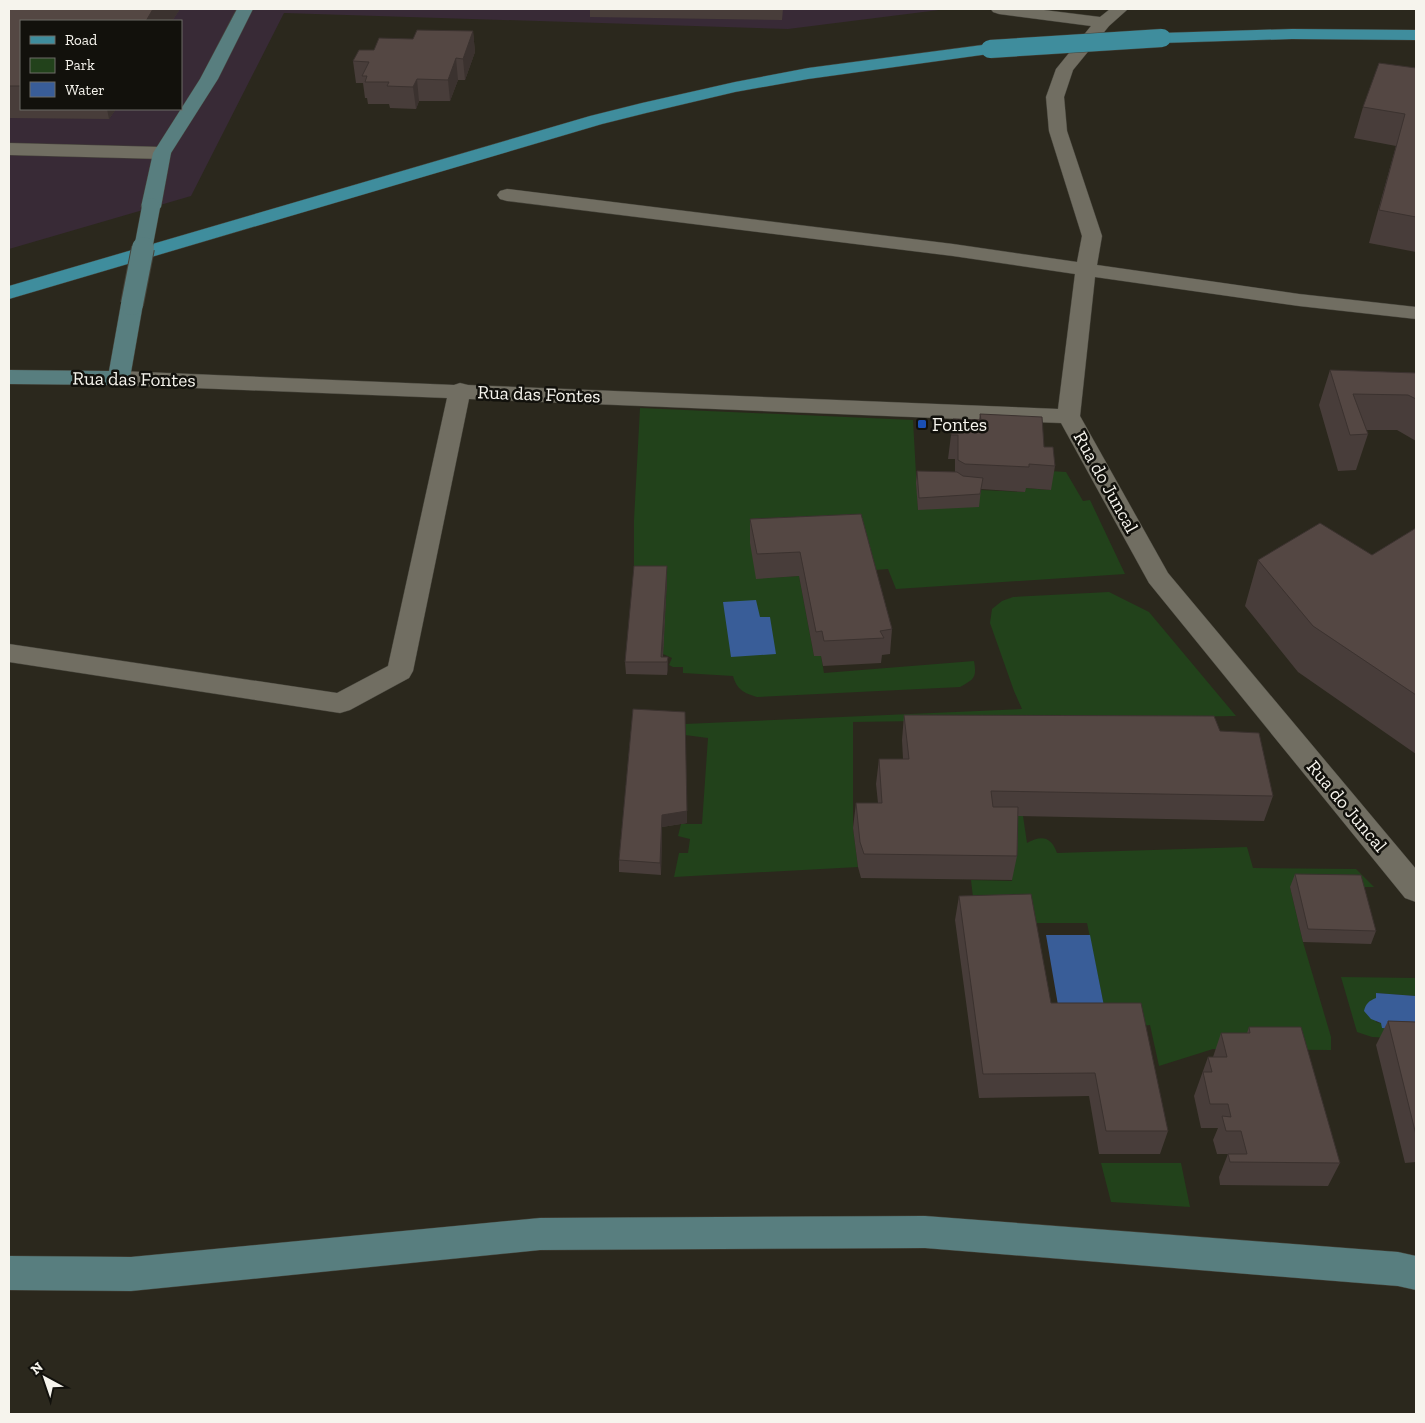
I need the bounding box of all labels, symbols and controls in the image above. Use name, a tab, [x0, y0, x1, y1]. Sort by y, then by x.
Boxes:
legend	[20, 20, 182, 110]
text: Road	[65, 31, 98, 49]
text: Park	[65, 56, 95, 74]
text: Water	[65, 81, 105, 99]
street label: Rua das Fontes	[72, 366, 196, 392]
street label: Rua das Fontes	[477, 380, 601, 408]
place label: Fontes	[932, 413, 987, 436]
marker: Fontes	[916, 418, 928, 430]
street label: Rua do Juncal	[1069, 427, 1143, 537]
street label: Rua do Juncal	[1302, 755, 1392, 857]
north arrow	[20, 1353, 70, 1403]
text: N	[27, 1358, 47, 1378]

